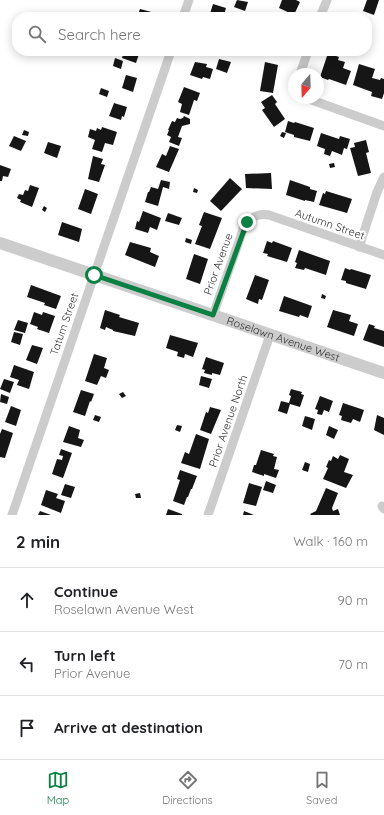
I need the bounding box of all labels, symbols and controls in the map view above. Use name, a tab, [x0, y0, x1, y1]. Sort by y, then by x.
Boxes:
search box	[12, 12, 372, 56]
icon: search	[26, 23, 48, 45]
text: Search here	[58, 25, 141, 44]
north arrow	[288, 68, 324, 104]
street label: Autumn Street	[293, 206, 367, 243]
route end	[238, 213, 256, 231]
street label: Prior Avenue	[200, 231, 236, 297]
route start	[85, 266, 103, 284]
street label: Tatum Street	[47, 291, 81, 357]
street label: Roselawn Avenue West	[225, 313, 342, 365]
street label: Prior Avenue North	[206, 373, 250, 469]
text: 2 min	[16, 531, 60, 552]
text: Walk · 160 m	[293, 533, 368, 549]
text: Continue	[54, 582, 118, 601]
icon: ahead	[16, 589, 38, 611]
text: 90 m	[338, 592, 368, 608]
text: Roselawn Avenue West	[54, 601, 194, 617]
text: Turn left	[54, 646, 116, 665]
icon: left	[16, 653, 38, 675]
text: 70 m	[338, 656, 368, 672]
text: Prior Avenue	[54, 665, 130, 681]
icon: arrive	[16, 717, 38, 739]
text: Arrive at destination	[54, 718, 203, 737]
tab: Map	[47, 769, 69, 807]
tab: Directions	[162, 769, 213, 807]
tab: Saved	[306, 769, 337, 807]

